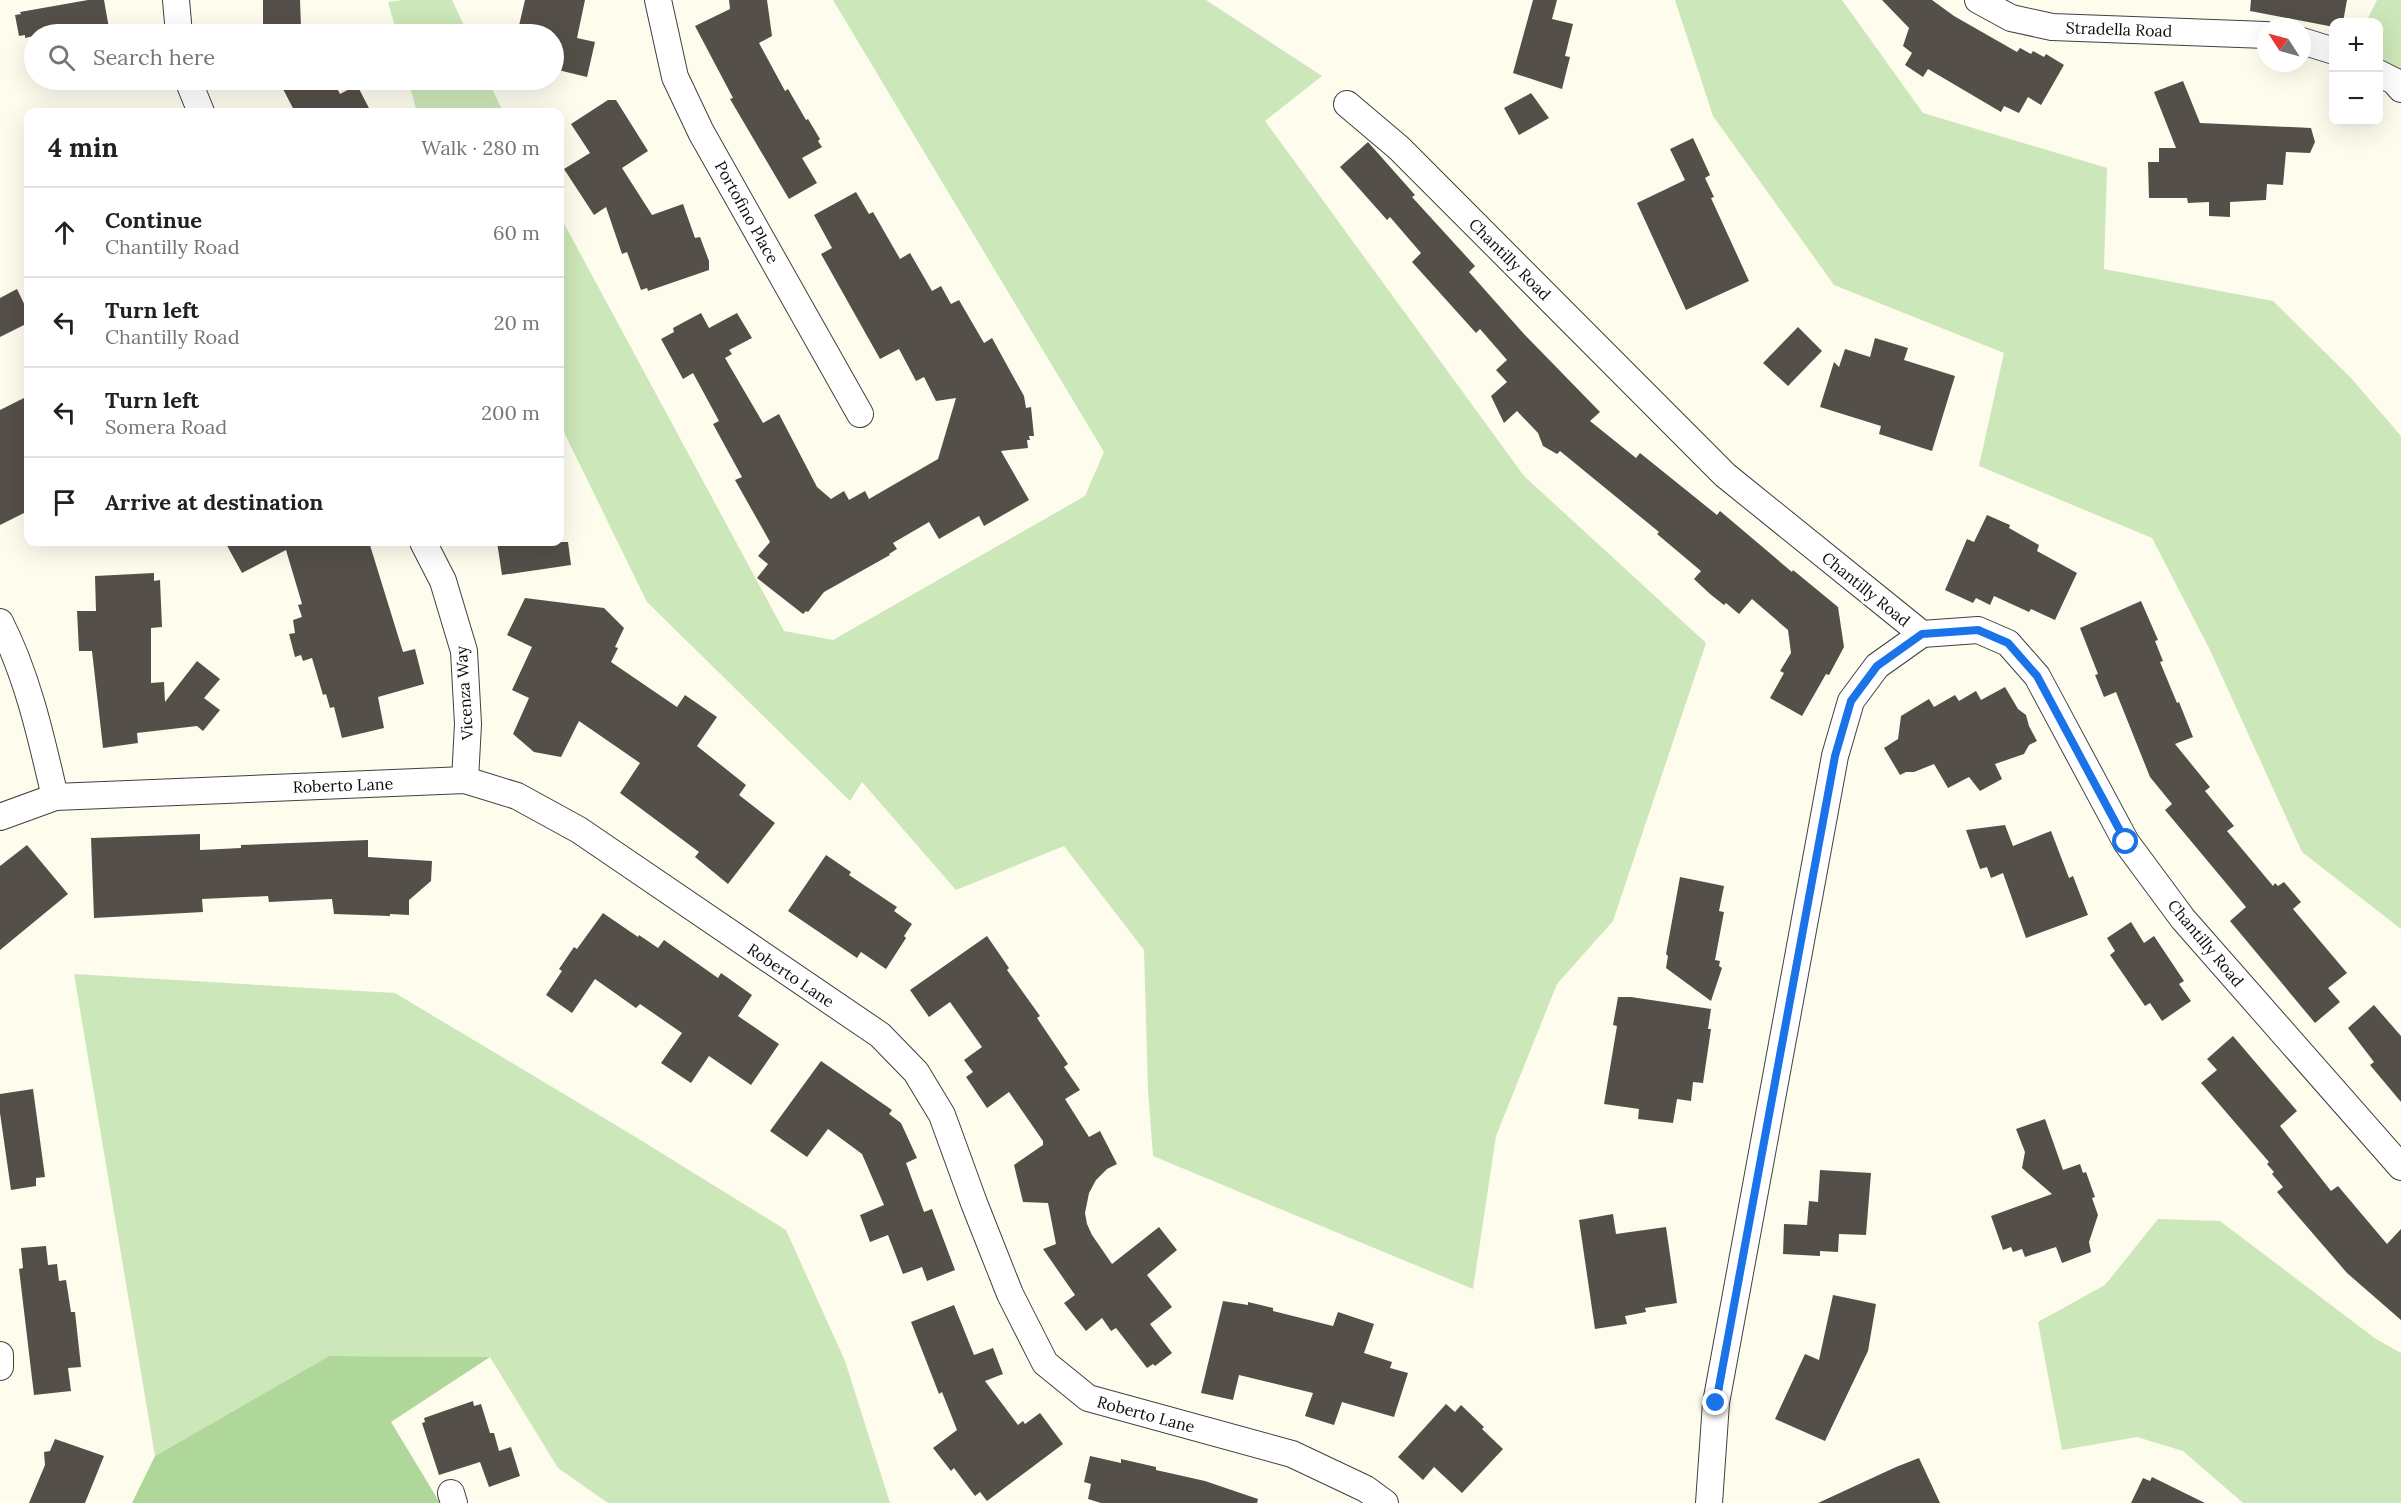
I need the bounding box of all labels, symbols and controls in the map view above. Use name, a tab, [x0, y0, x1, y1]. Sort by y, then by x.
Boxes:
street label: Stradella Road	[2065, 17, 2173, 41]
north arrow	[2257, 18, 2311, 72]
map controls	[2329, 18, 2383, 126]
button: +	[2329, 18, 2383, 72]
search box	[24, 24, 564, 90]
icon: search	[45, 41, 78, 74]
text: Search here	[93, 43, 215, 71]
button: −	[2329, 72, 2383, 126]
text: 4 min	[48, 131, 118, 164]
text: Walk · 280 m	[421, 135, 540, 160]
street label: Portofino Place	[711, 157, 784, 267]
text: Continue	[105, 206, 202, 234]
street label: Chantilly Road	[1465, 214, 1555, 304]
icon: ahead	[48, 216, 81, 249]
text: 60 m	[493, 220, 540, 245]
text: Chantilly Road	[105, 234, 240, 259]
text: Turn left	[105, 296, 199, 324]
icon: left	[48, 306, 81, 339]
text: 20 m	[494, 310, 540, 335]
text: Chantilly Road	[105, 324, 240, 349]
text: Turn left	[105, 386, 199, 414]
icon: left	[48, 396, 81, 429]
text: 200 m	[481, 400, 540, 425]
text: Somera Road	[105, 414, 227, 439]
icon: arrive	[48, 486, 81, 519]
text: Arrive at destination	[105, 488, 323, 516]
street label: Chantilly Road	[1818, 547, 1914, 631]
street label: Vicenza Way	[451, 645, 477, 742]
street label: Roberto Lane	[293, 773, 394, 797]
route start	[2112, 828, 2138, 854]
street label: Chantilly Road	[2164, 895, 2249, 991]
street label: Roberto Lane	[744, 939, 838, 1012]
route end	[1702, 1389, 1728, 1415]
street label: Roberto Lane	[1095, 1391, 1197, 1437]

